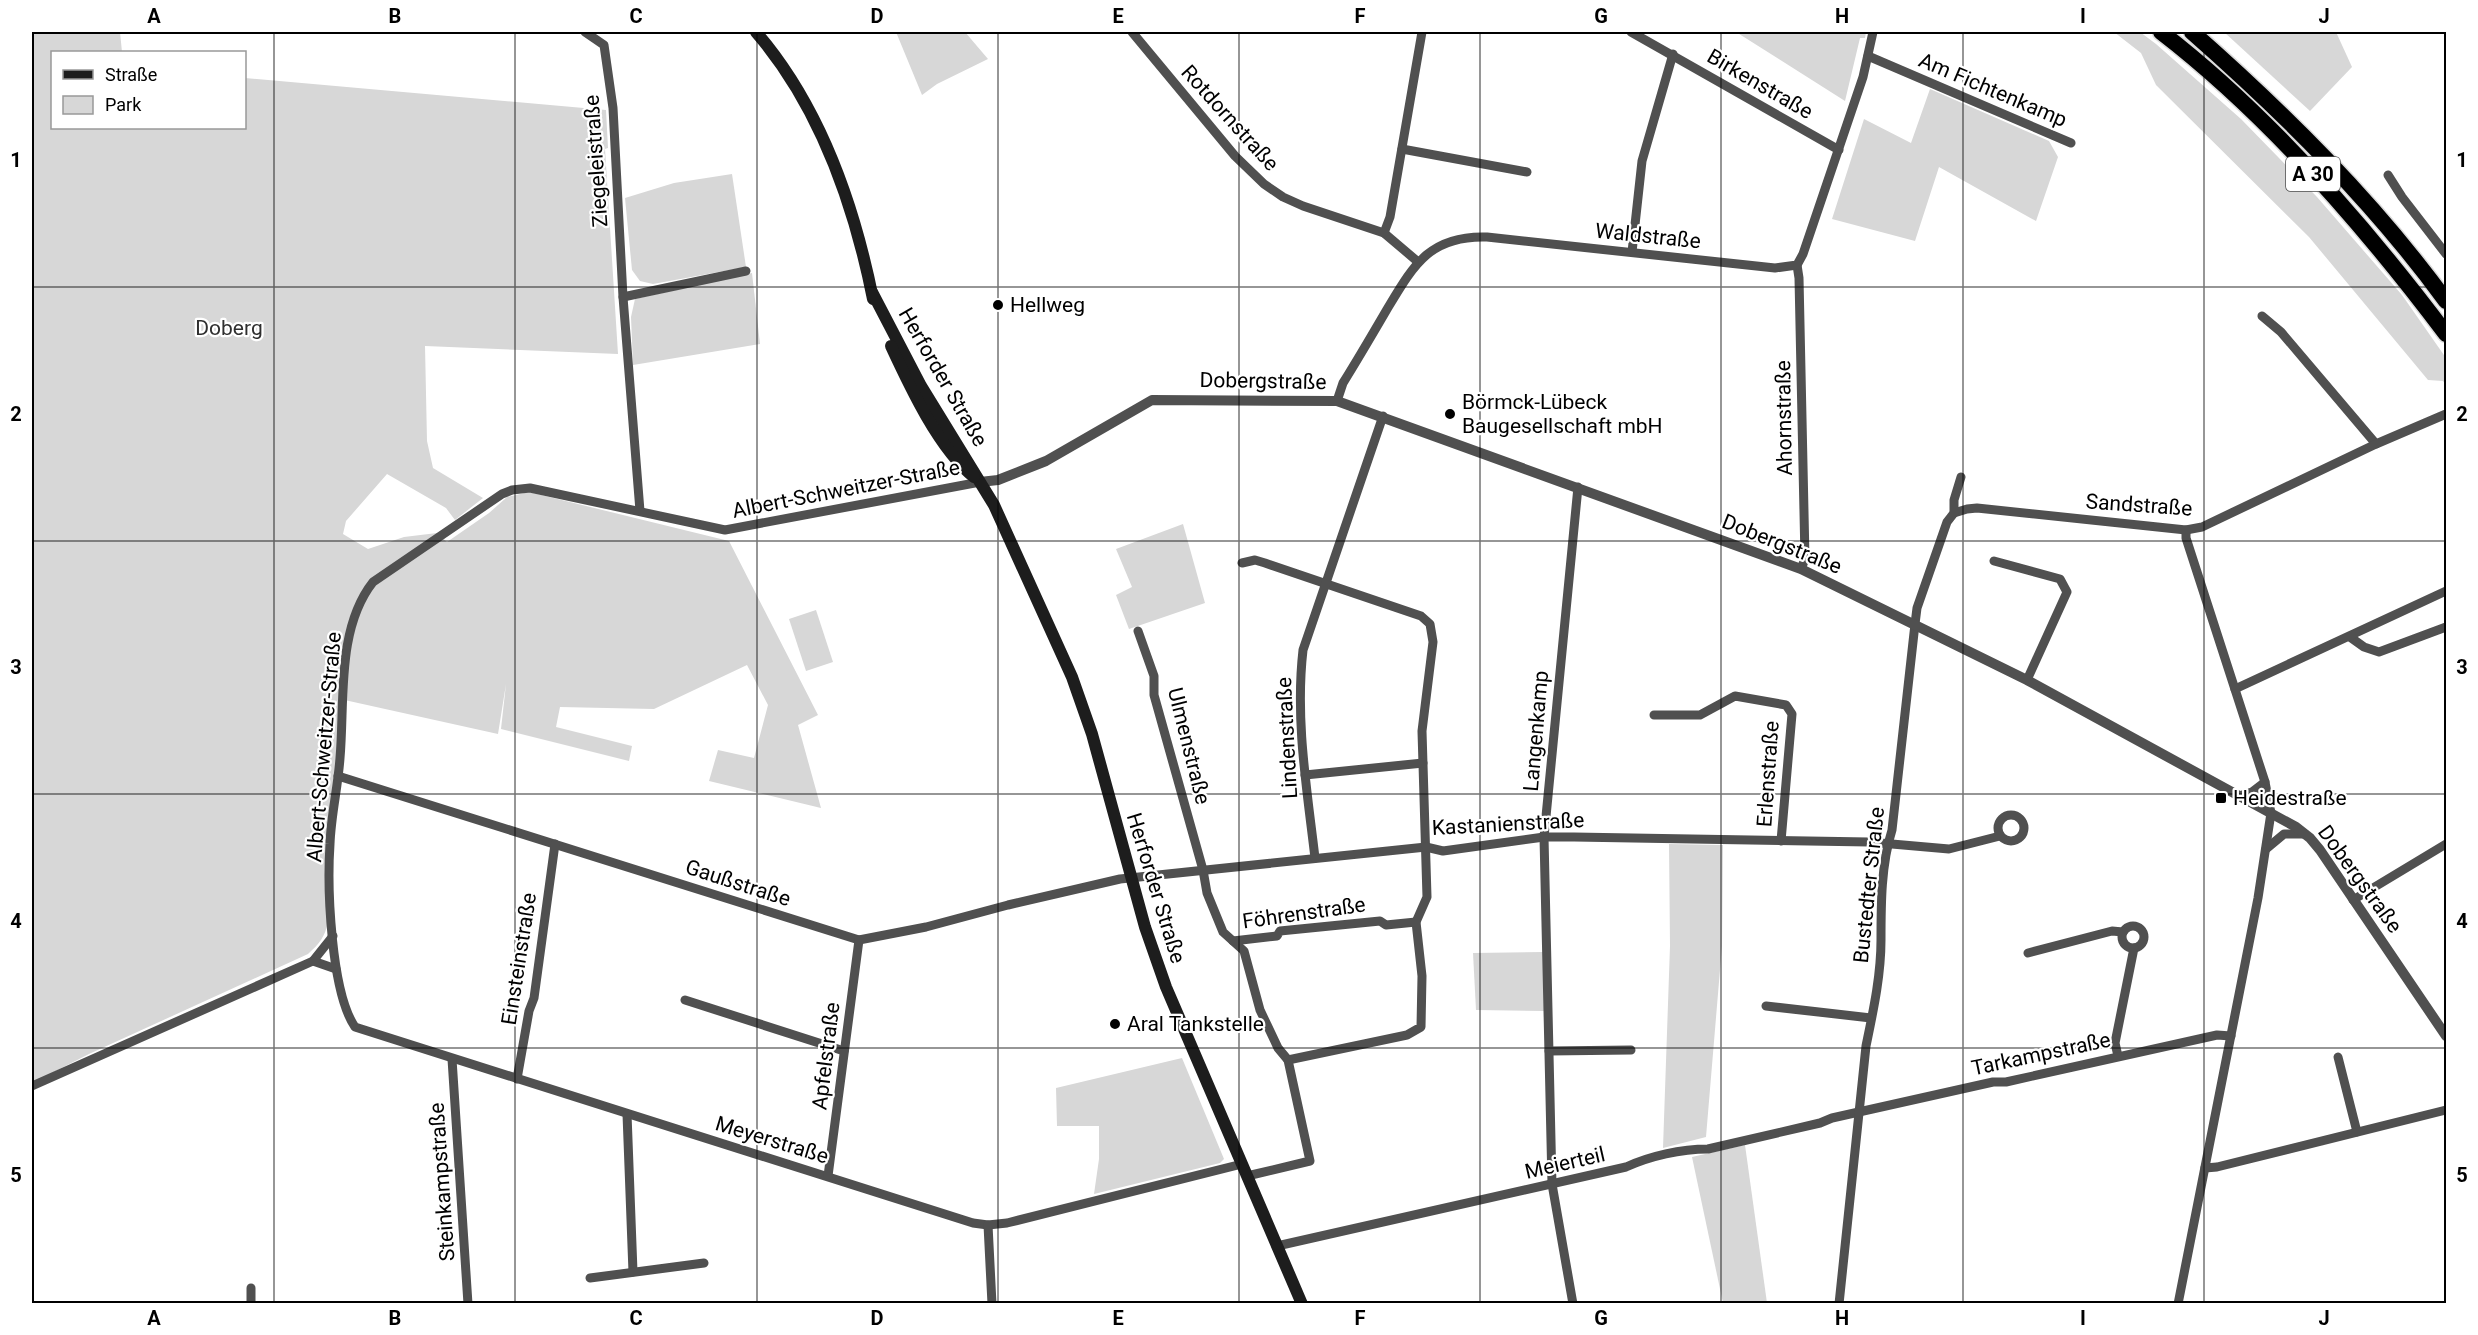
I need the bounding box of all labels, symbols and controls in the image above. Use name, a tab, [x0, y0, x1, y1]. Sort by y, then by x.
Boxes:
text: A	[147, 4, 161, 28]
text: B	[389, 4, 401, 28]
text: C	[629, 4, 643, 28]
text: D	[871, 4, 884, 28]
text: E	[1112, 4, 1124, 28]
text: F	[1355, 4, 1366, 28]
text: G	[1594, 4, 1608, 28]
text: H	[1835, 4, 1849, 28]
text: I	[2080, 4, 2086, 28]
text: J	[2318, 4, 2330, 28]
street label: Birkenstraße	[1703, 44, 1817, 124]
street label: Am Fichtenkamp	[1915, 48, 2071, 132]
legend	[51, 51, 246, 129]
street label: Rotdornstraße	[1176, 60, 1284, 176]
text: Straße	[105, 64, 157, 85]
text: Park	[105, 94, 142, 115]
street label: Ziegeleistraße	[579, 94, 613, 228]
text: 1	[10, 148, 22, 172]
text: 1	[2456, 148, 2468, 172]
road number: A 30	[2286, 157, 2340, 191]
street label: Waldstraße	[1594, 219, 1702, 253]
place label: Hellweg	[1010, 293, 1085, 317]
marker: Hellweg	[991, 298, 1005, 312]
street label: Herforder Straße	[894, 303, 992, 451]
park label: Doberg	[195, 316, 263, 340]
street label: Ahornstraße	[1771, 360, 1797, 476]
street label: Dobergstraße	[1199, 368, 1327, 394]
place label: Börmck-Lübeck Baugesellschaft mbH	[1462, 390, 1663, 438]
text: 2	[10, 402, 22, 426]
text: 2	[2456, 402, 2468, 426]
marker: Börmck-Lübeck Baugesellschaft mbH	[1443, 407, 1457, 421]
street label: Albert-Schweitzer-Straße	[730, 455, 962, 523]
street label: Sandstraße	[2085, 489, 2193, 521]
street label: Dobergstraße	[1719, 509, 1845, 579]
street label: Albert-Schweitzer-Straße	[302, 631, 346, 863]
text: 3	[10, 655, 22, 679]
text: 3	[2456, 655, 2468, 679]
street label: Langenkamp	[1519, 670, 1553, 792]
street label: Lindenstraße	[1272, 676, 1302, 800]
street label: Ulmenstraße	[1163, 685, 1215, 807]
street label: Erlenstraße	[1752, 720, 1784, 828]
place label: Heidestraße	[2233, 786, 2347, 810]
marker: Heidestraße	[2214, 791, 2228, 805]
street label: Bustedter Straße	[1849, 806, 1889, 964]
street label: Kastanienstraße	[1431, 808, 1585, 840]
street label: Herforder Straße	[1122, 810, 1190, 966]
street label: Dobergstraße	[2313, 821, 2407, 937]
street label: Gaußstraße	[682, 855, 794, 911]
street label: Einsteinstraße	[497, 891, 541, 1027]
street label: Föhrenstraße	[1241, 892, 1367, 934]
text: 4	[10, 909, 22, 933]
text: 4	[2456, 909, 2468, 933]
street label: Apfelstraße	[807, 1001, 845, 1111]
place label: Aral Tankstelle	[1127, 1012, 1264, 1036]
marker: Aral Tankstelle	[1108, 1017, 1122, 1031]
street label: Tarkampstraße	[1969, 1028, 2113, 1080]
street label: Steinkampstraße	[424, 1102, 460, 1262]
street label: Meyerstraße	[713, 1111, 831, 1169]
street label: Meierteil	[1523, 1142, 1607, 1184]
text: 5	[10, 1163, 22, 1187]
text: 5	[2456, 1163, 2468, 1187]
text: A	[147, 1306, 161, 1330]
text: B	[389, 1306, 401, 1330]
text: C	[629, 1306, 643, 1330]
text: D	[871, 1306, 884, 1330]
text: E	[1112, 1306, 1124, 1330]
text: F	[1355, 1306, 1366, 1330]
text: G	[1594, 1306, 1608, 1330]
text: H	[1835, 1306, 1849, 1330]
text: I	[2080, 1306, 2086, 1330]
text: J	[2318, 1306, 2330, 1330]

